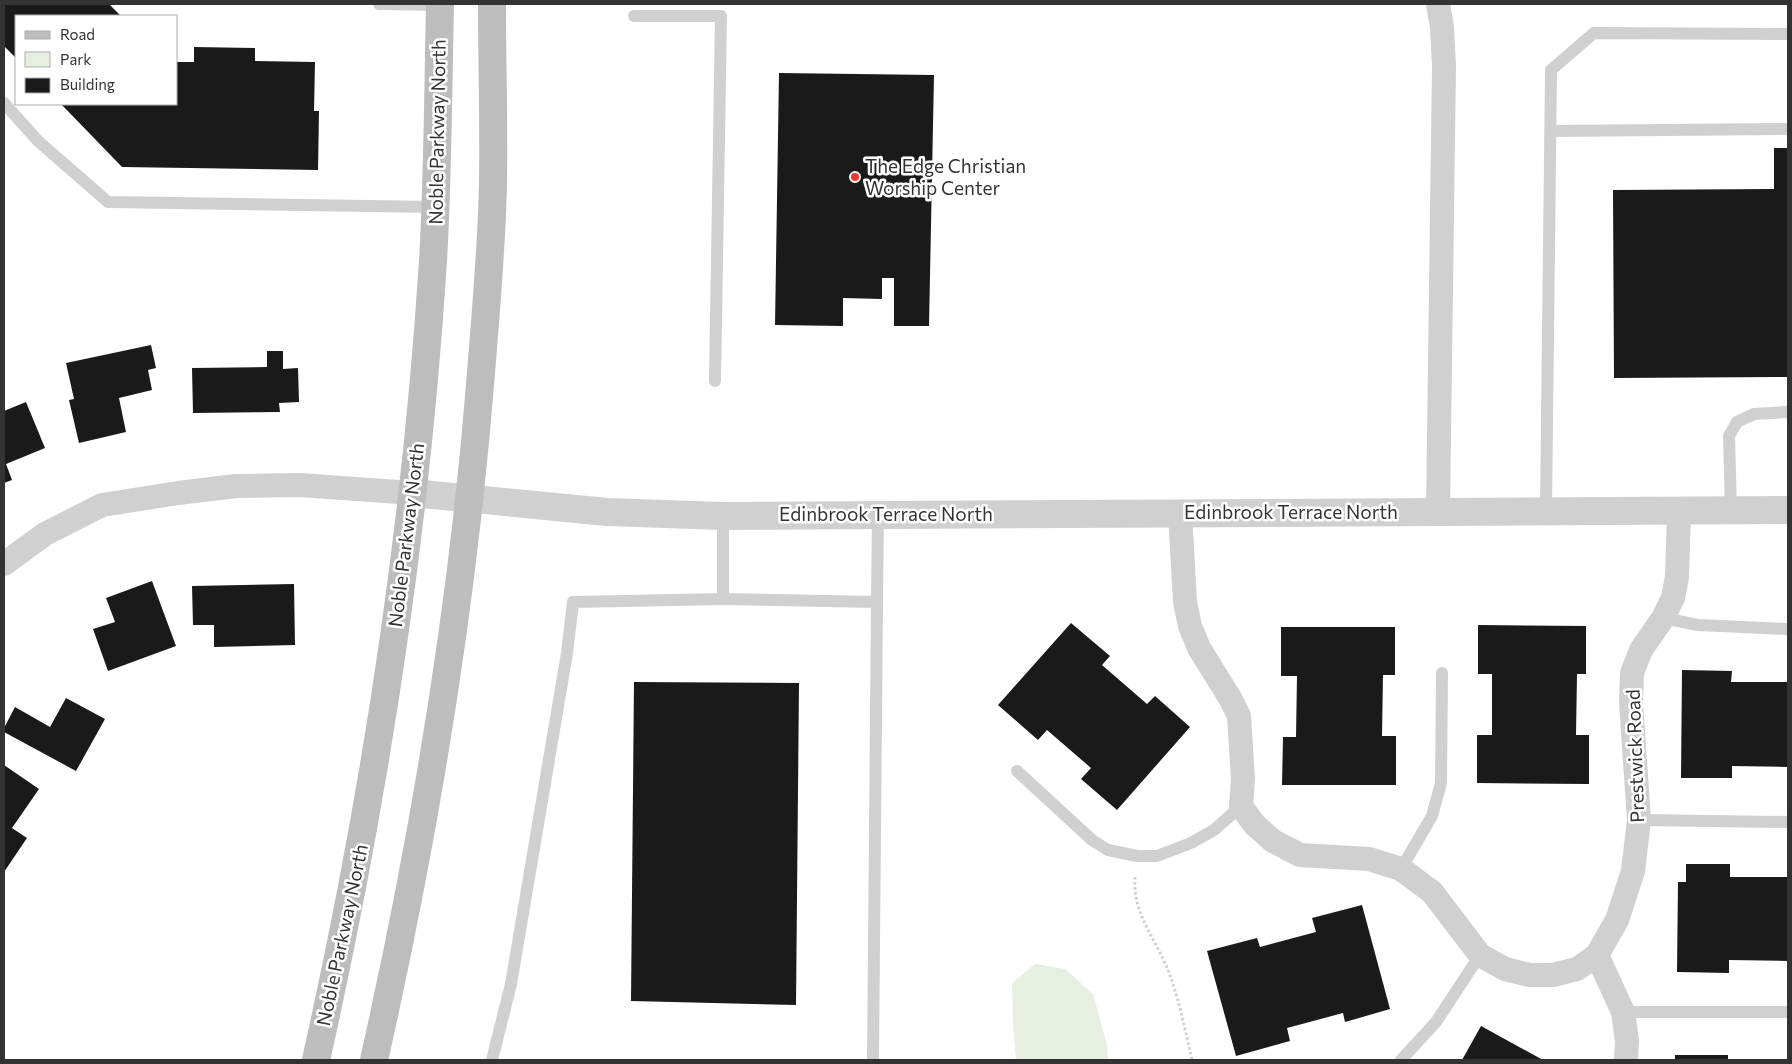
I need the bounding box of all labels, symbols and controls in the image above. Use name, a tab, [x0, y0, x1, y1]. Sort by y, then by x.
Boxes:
legend	[15, 15, 178, 105]
text: Road	[60, 25, 95, 43]
street label: Noble Parkway North	[423, 39, 450, 225]
text: Park	[60, 50, 91, 68]
text: Building	[60, 75, 115, 93]
place label: The Edge Christian Worship Center	[865, 154, 1026, 199]
marker: The Edge Christian Worship Center	[849, 171, 861, 183]
street label: Noble Parkway North	[383, 442, 428, 628]
street label: Edinbrook Terrace North	[1184, 500, 1398, 523]
street label: Edinbrook Terrace North	[779, 502, 993, 525]
street label: Prestwick Road	[1621, 689, 1648, 823]
street label: Noble Parkway North	[311, 842, 372, 1028]

